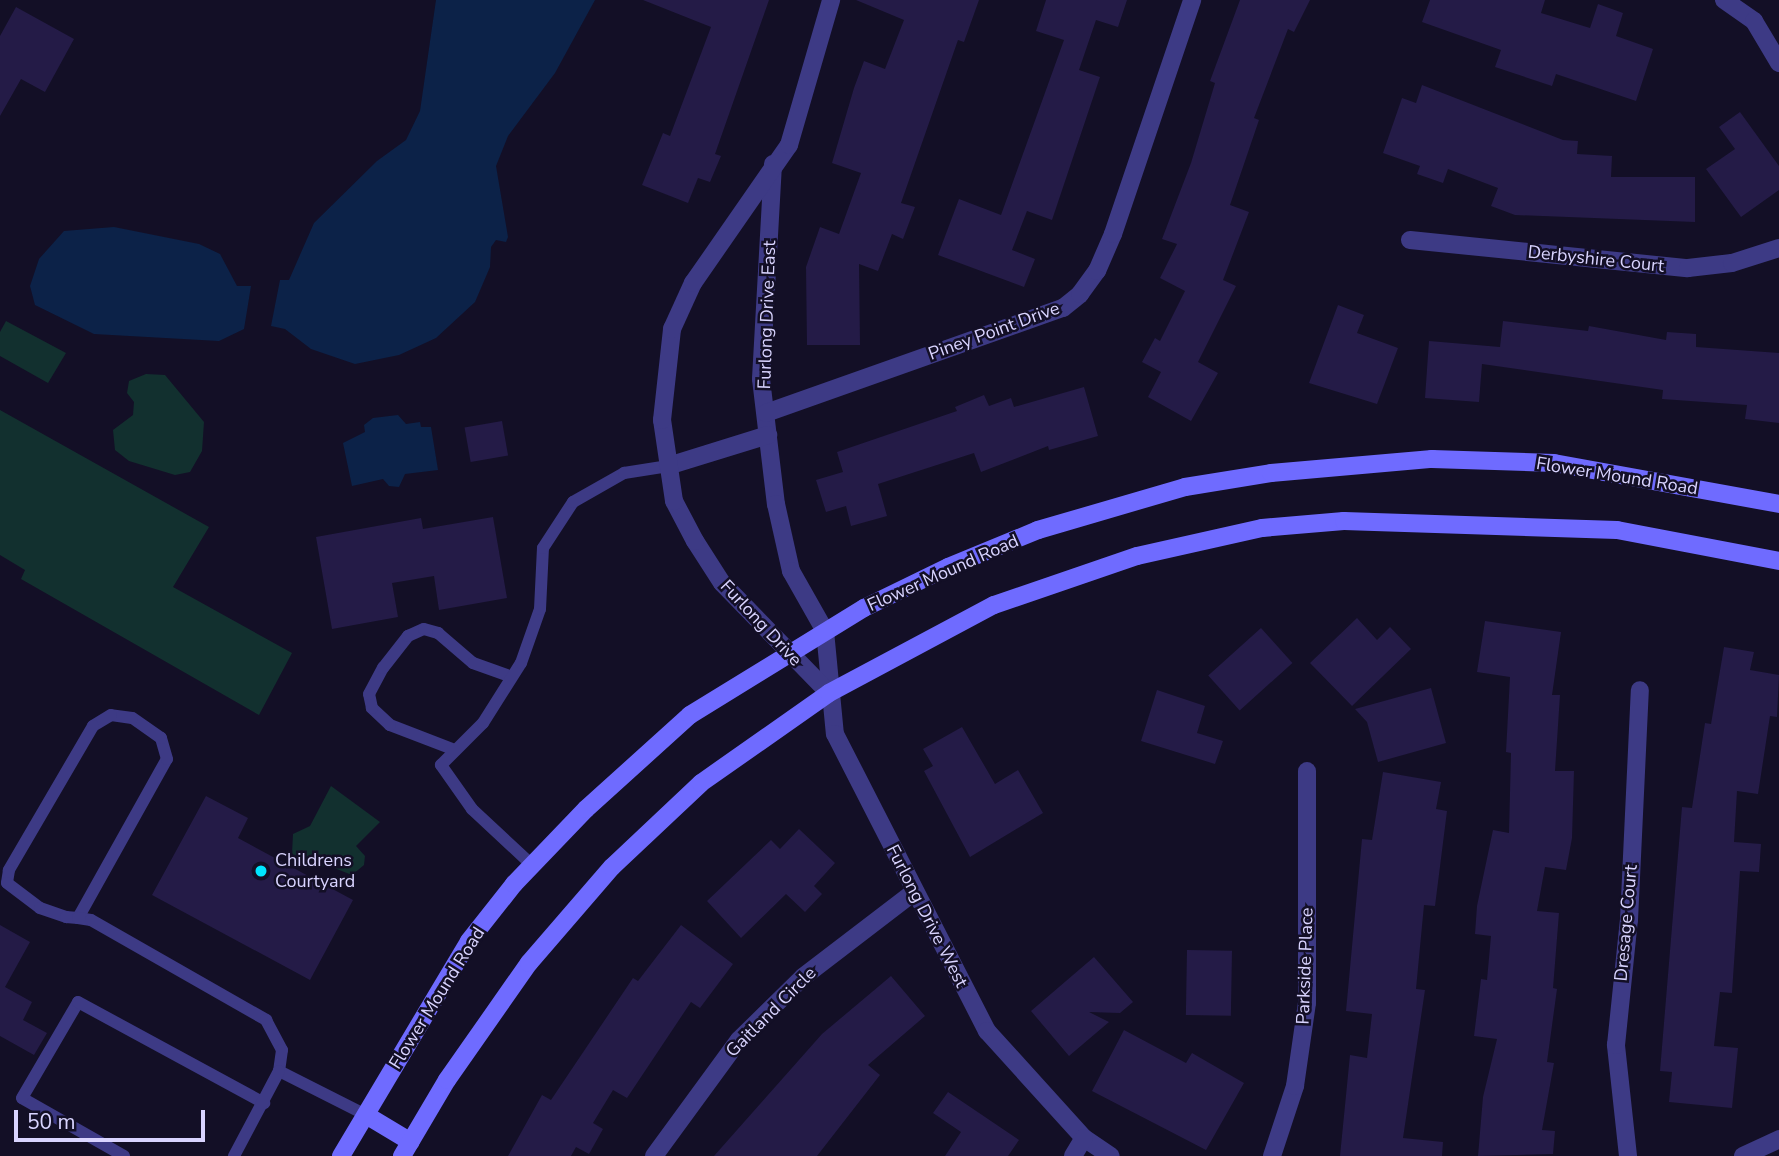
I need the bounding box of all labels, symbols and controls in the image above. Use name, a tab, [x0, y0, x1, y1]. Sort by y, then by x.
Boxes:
street label: Furlong Drive East	[754, 240, 780, 390]
street label: Derbyshire Court	[1527, 241, 1665, 277]
street label: Piney Point Drive	[925, 297, 1063, 365]
street label: Flower Mound Road	[1535, 453, 1699, 499]
street label: Flower Mound Road	[864, 530, 1022, 616]
street label: Furlong Drive	[716, 576, 806, 670]
street label: Furlong Drive West	[882, 841, 972, 991]
place label: Childrens Courtyard	[275, 850, 355, 892]
marker: Childrens Courtyard	[253, 863, 269, 879]
street label: Dresage Court	[1610, 864, 1642, 982]
street label: Parkside Place	[1292, 907, 1318, 1025]
street label: Flower Mound Road	[385, 923, 489, 1073]
street label: Gaitland Circle	[721, 962, 821, 1062]
scale bar	[18, 1096, 208, 1140]
text: 50 m	[27, 1108, 76, 1136]

